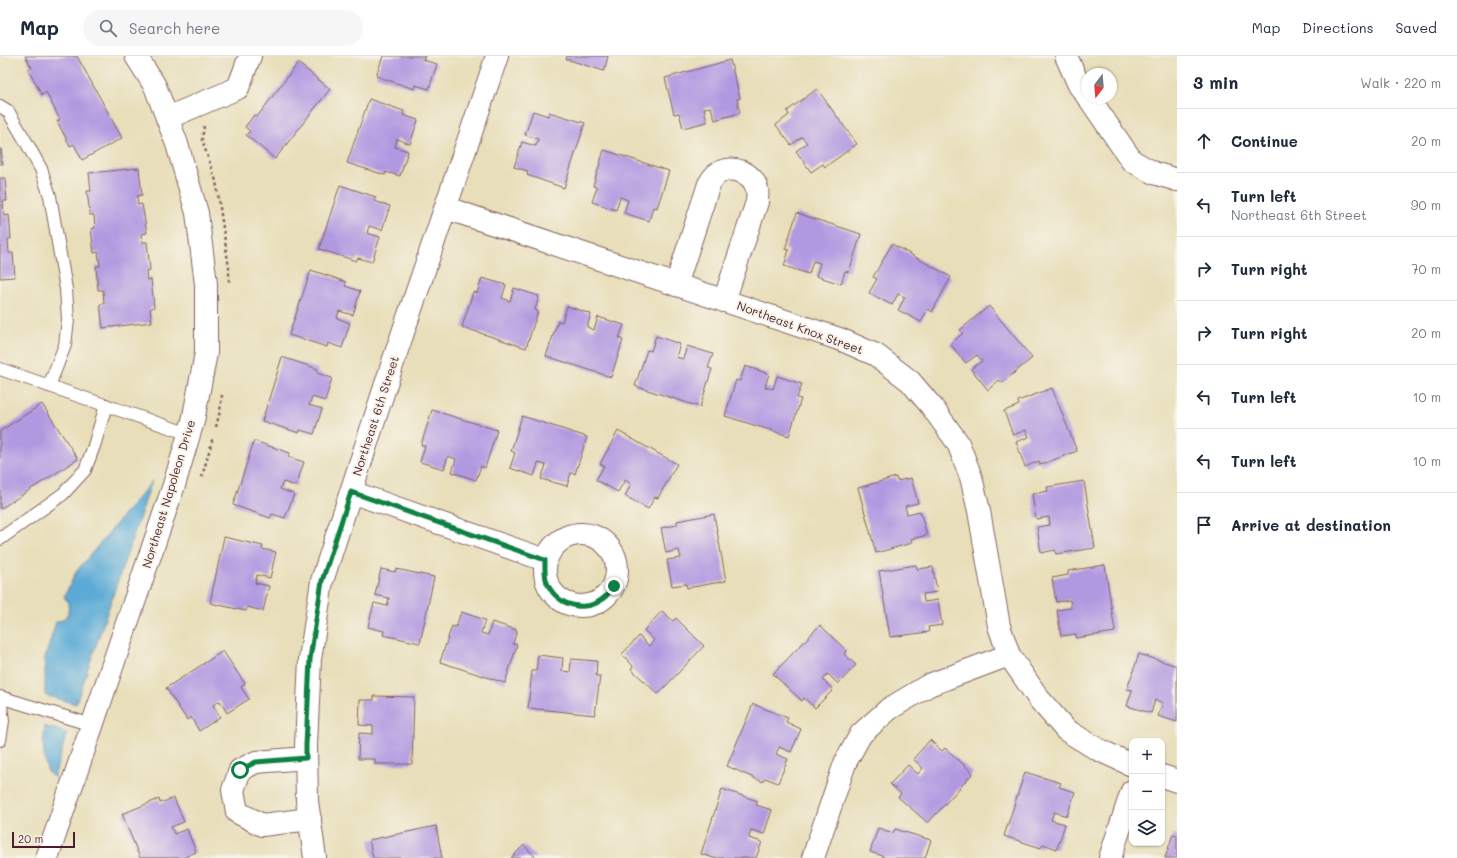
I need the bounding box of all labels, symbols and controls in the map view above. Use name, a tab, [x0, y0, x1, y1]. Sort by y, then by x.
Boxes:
search box	[83, 10, 363, 46]
text: Map	[20, 15, 59, 40]
icon: search	[97, 17, 119, 39]
text: Search here	[129, 18, 220, 38]
text: Map	[1252, 18, 1280, 37]
text: Directions	[1302, 18, 1373, 37]
text: Saved	[1395, 18, 1437, 37]
north arrow	[1081, 68, 1117, 104]
text: 3 min	[1193, 71, 1238, 93]
text: Walk · 220 m	[1360, 74, 1441, 91]
icon: ahead	[1193, 130, 1215, 152]
text: Continue	[1231, 131, 1298, 151]
text: 20 m	[1411, 132, 1441, 149]
text: Turn left	[1231, 186, 1296, 206]
icon: left	[1193, 194, 1215, 216]
text: 90 m	[1411, 196, 1441, 213]
text: Northeast 6th Street	[1231, 206, 1367, 223]
icon: right	[1193, 258, 1215, 280]
text: Turn right	[1231, 259, 1308, 279]
text: 70 m	[1411, 260, 1441, 277]
street label: Northeast Knox Street	[735, 297, 866, 357]
icon: right	[1193, 322, 1215, 344]
text: Turn right	[1231, 323, 1308, 343]
text: 20 m	[1411, 324, 1441, 341]
street label: Northeast 6th Street	[348, 354, 402, 478]
icon: left	[1193, 386, 1215, 408]
text: Turn left	[1231, 387, 1296, 407]
text: 10 m	[1413, 388, 1441, 405]
street label: Northeast Napoleon Drive	[138, 417, 198, 570]
icon: left	[1193, 450, 1215, 472]
text: Turn left	[1231, 451, 1296, 471]
text: 10 m	[1413, 452, 1441, 469]
icon: arrive	[1193, 514, 1215, 536]
text: Arrive at destination	[1231, 515, 1391, 535]
route end	[605, 577, 623, 595]
map controls	[1129, 738, 1165, 846]
button: +	[1129, 738, 1165, 774]
route start	[231, 761, 249, 779]
button: −	[1129, 774, 1165, 810]
button: layers	[1129, 810, 1165, 846]
scale bar	[12, 830, 75, 849]
text: 20 m	[18, 831, 43, 846]

